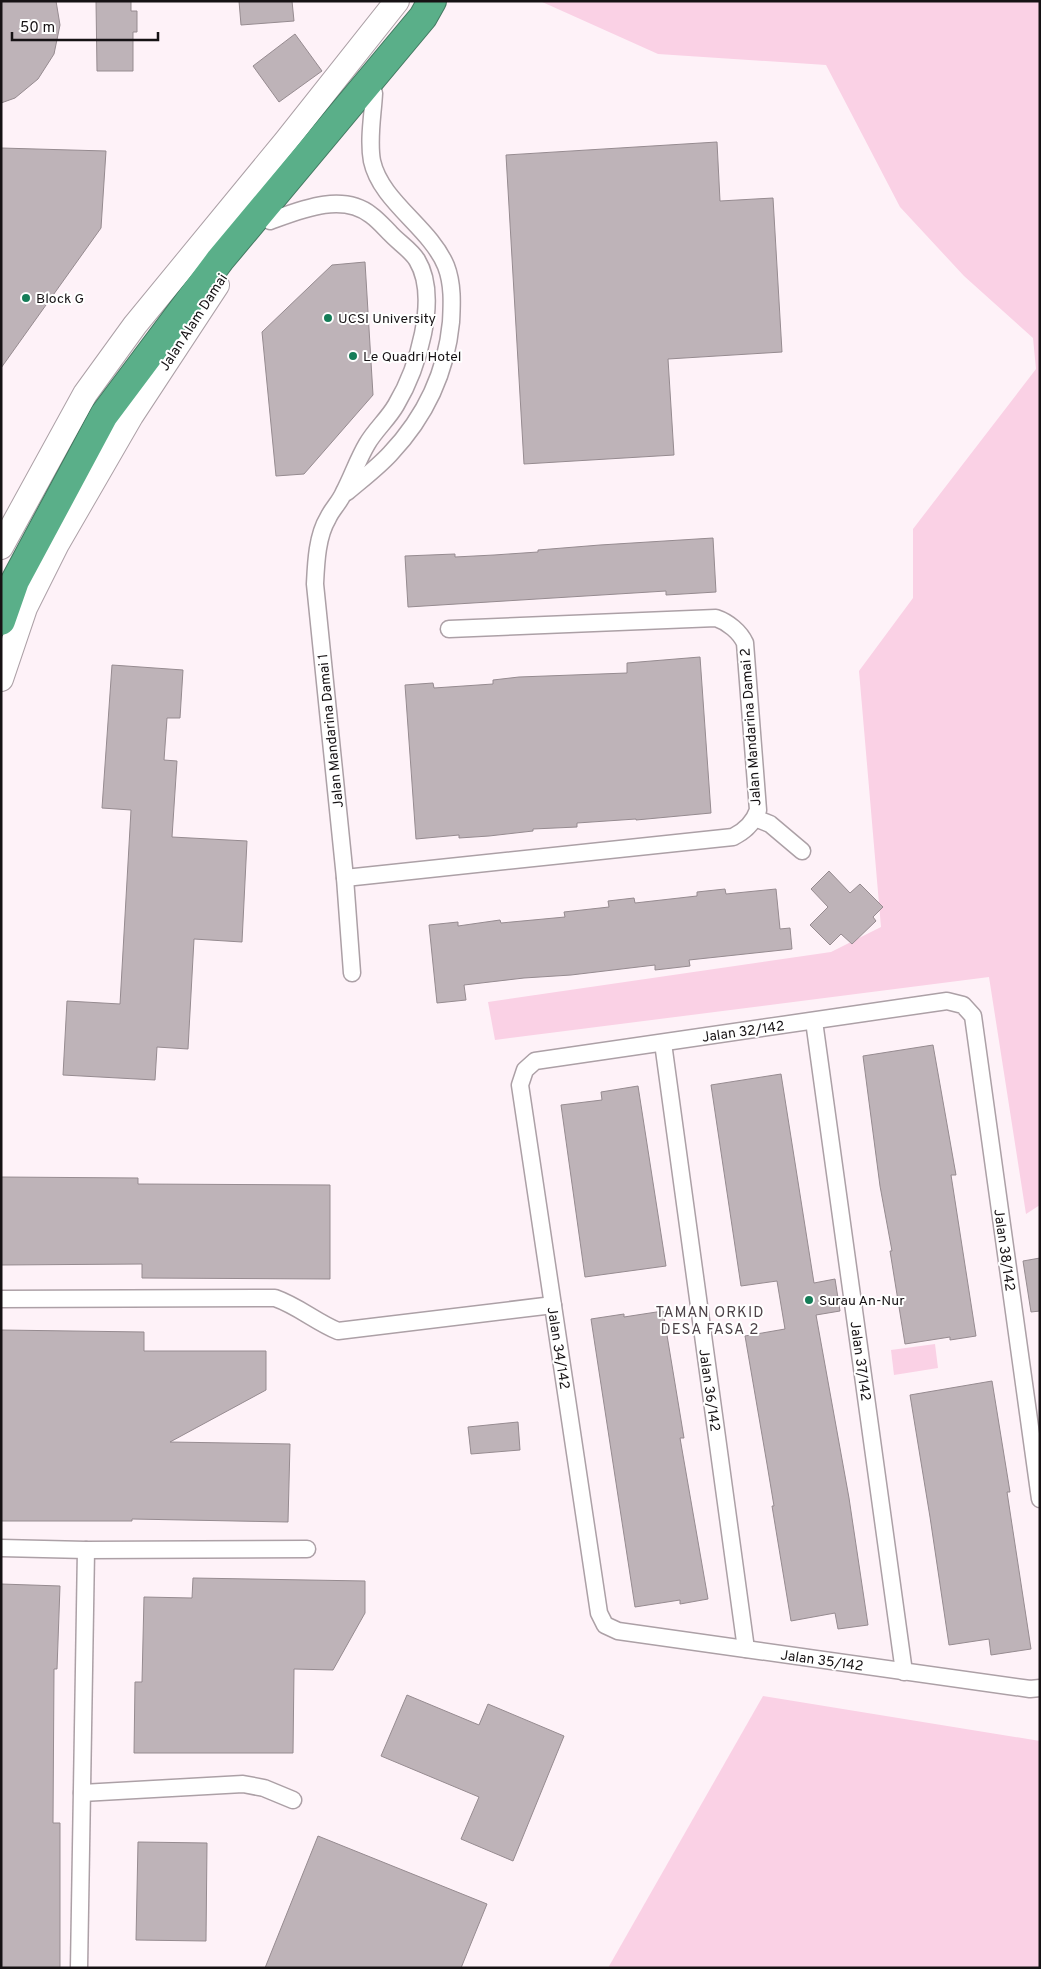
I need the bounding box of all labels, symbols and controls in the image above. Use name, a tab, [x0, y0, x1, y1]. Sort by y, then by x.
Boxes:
scale bar	[12, 10, 159, 42]
text: 50 m	[20, 19, 55, 38]
street label: Jalan Alam Damai	[157, 271, 232, 375]
place label: Block G	[36, 291, 84, 308]
marker: Block G	[20, 292, 32, 304]
place label: UCSI University	[338, 311, 436, 328]
marker: UCSI University	[322, 312, 334, 324]
place label: Le Quadri Hotel	[363, 349, 461, 366]
marker: Le Quadri Hotel	[347, 350, 359, 362]
street label: Jalan Mandarina Damai 2	[737, 647, 765, 806]
street label: Jalan Mandarina Damai 1	[315, 653, 348, 809]
street label: Jalan 32/142	[701, 1018, 786, 1047]
street label: Jalan 38/142	[989, 1208, 1018, 1293]
place label: Surau An-Nur	[819, 1293, 905, 1310]
marker: Surau An-Nur	[803, 1294, 815, 1306]
district label: TAMAN ORKID DESA FASA 2	[656, 1304, 764, 1340]
street label: Jalan 34/142	[543, 1306, 572, 1391]
street label: Jalan 37/142	[845, 1320, 874, 1402]
street label: Jalan 36/142	[694, 1348, 723, 1433]
street label: Jalan 35/142	[779, 1647, 864, 1676]

